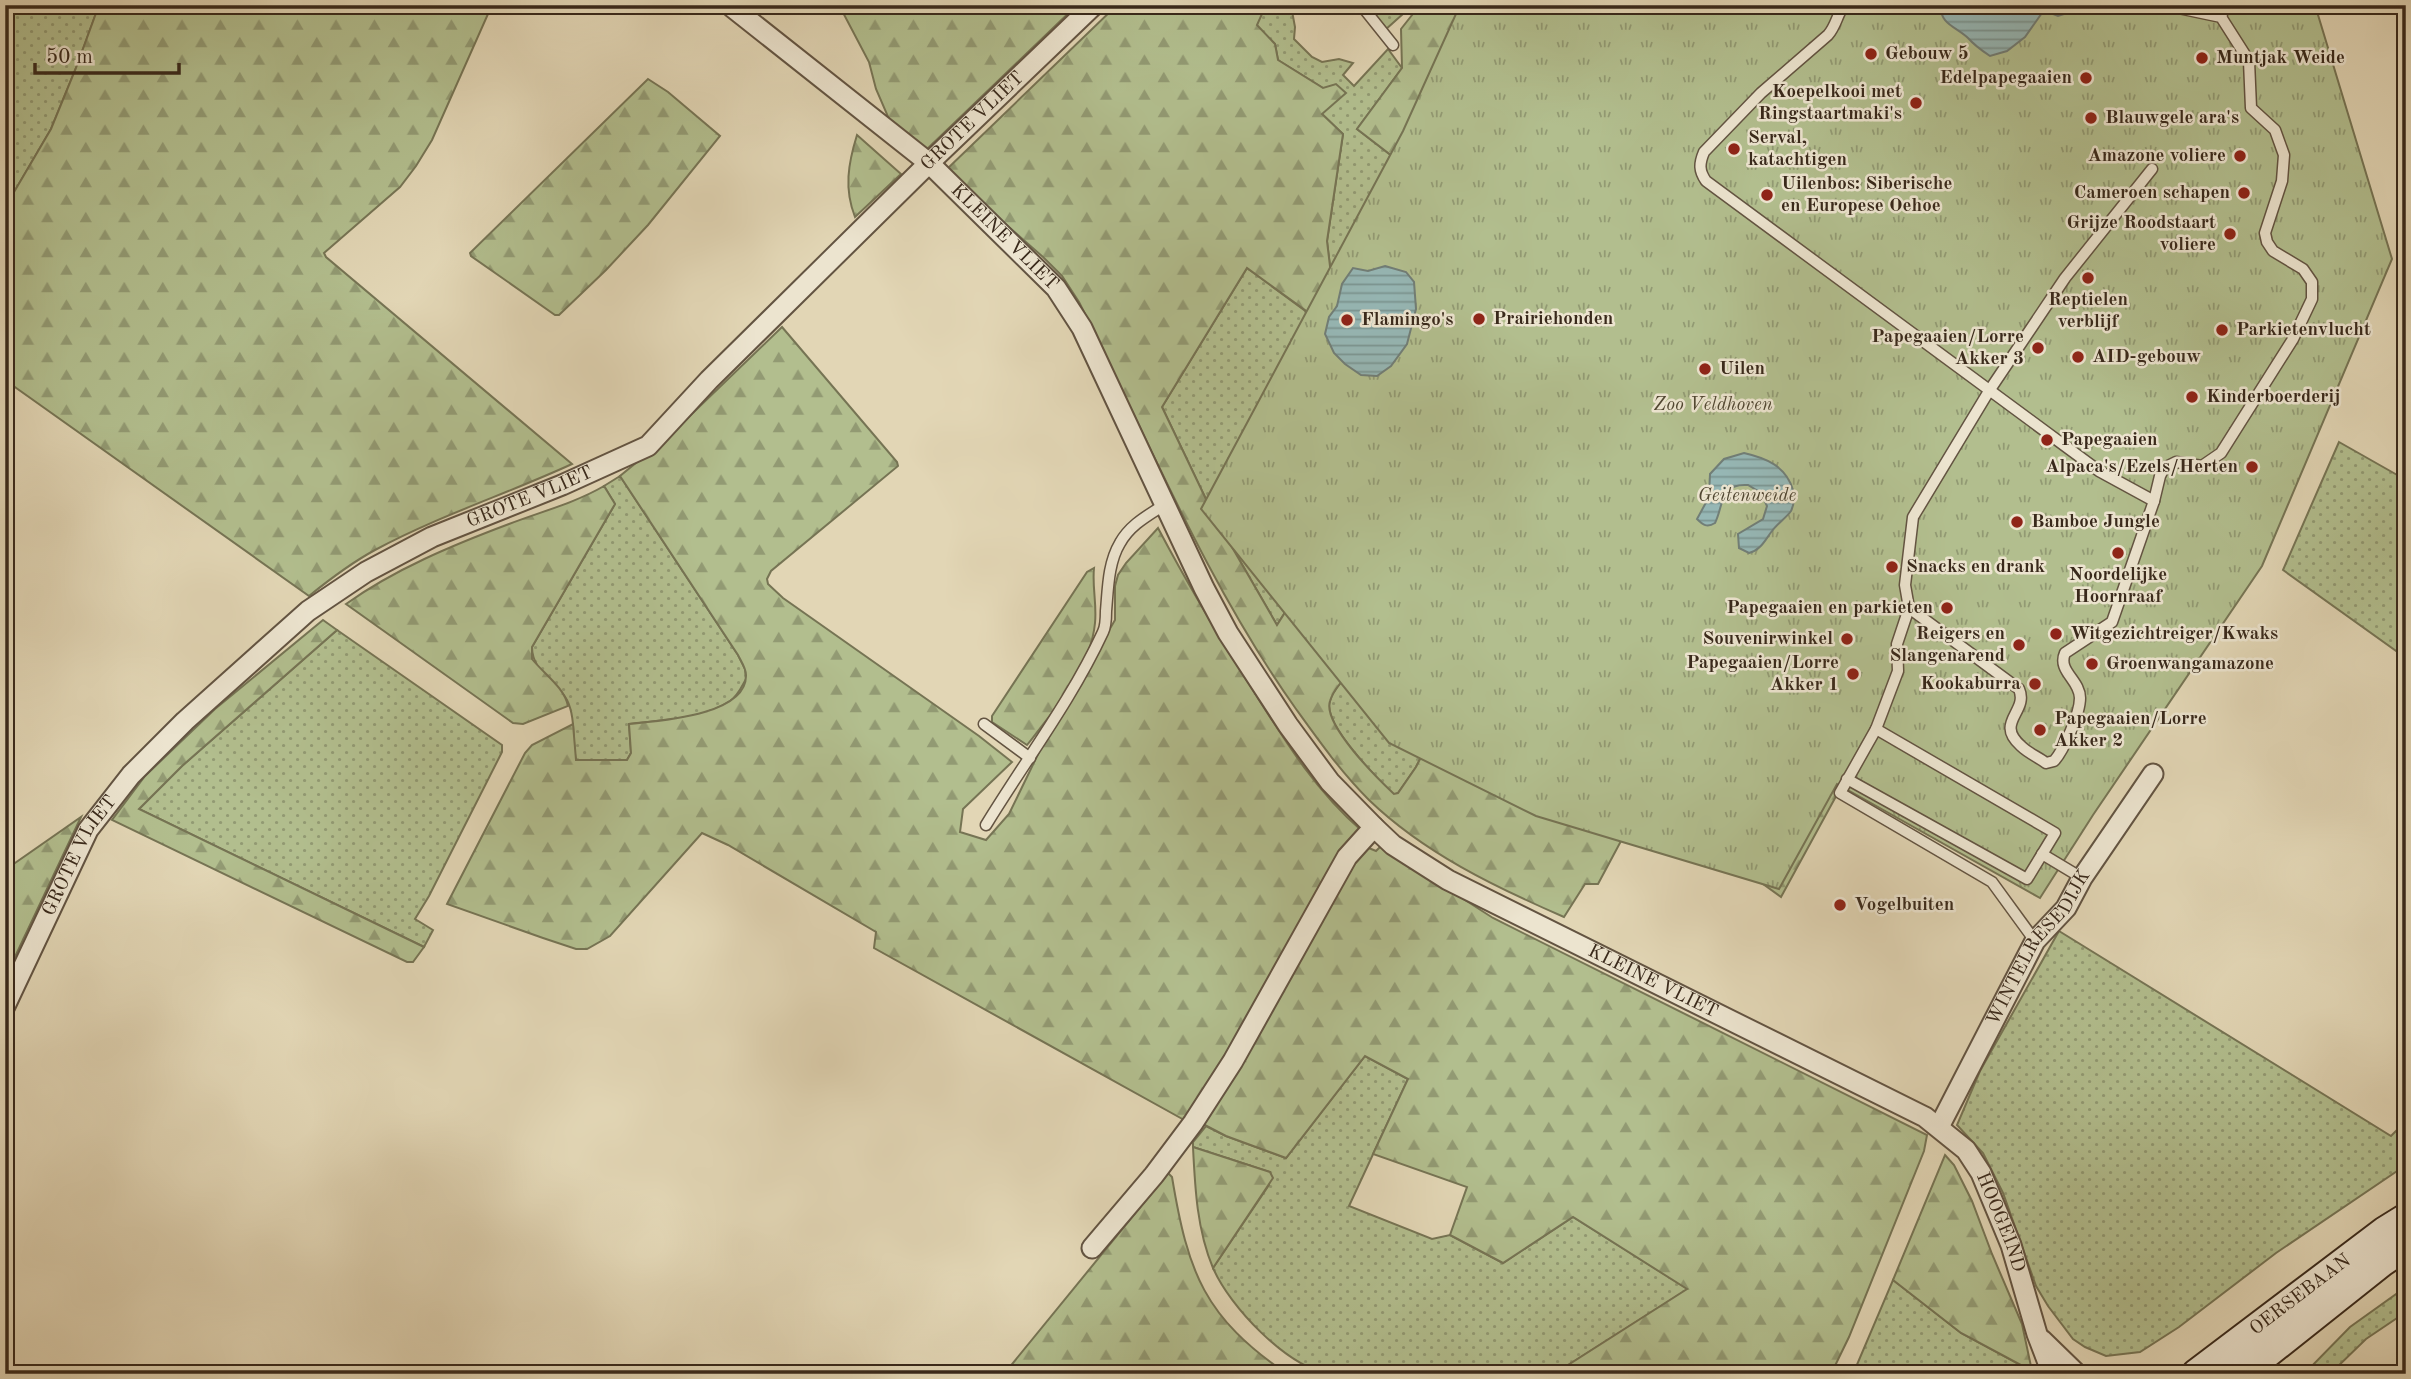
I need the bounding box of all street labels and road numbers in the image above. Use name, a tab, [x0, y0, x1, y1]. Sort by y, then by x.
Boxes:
street label: GROTE VLIET	[917, 68, 1028, 175]
street label: KLEINE VLIET	[947, 180, 1062, 294]
street label: GROTE VLIET	[464, 463, 596, 532]
street label: GROTE VLIET	[39, 792, 120, 919]
street label: WINTELRESEDIJK	[1984, 866, 2094, 1028]
street label: KLEINE VLIET	[1585, 942, 1721, 1022]
street label: HOOGEIND	[1972, 1170, 2028, 1274]
street label: OERSEBAAN	[2246, 1251, 2355, 1339]

